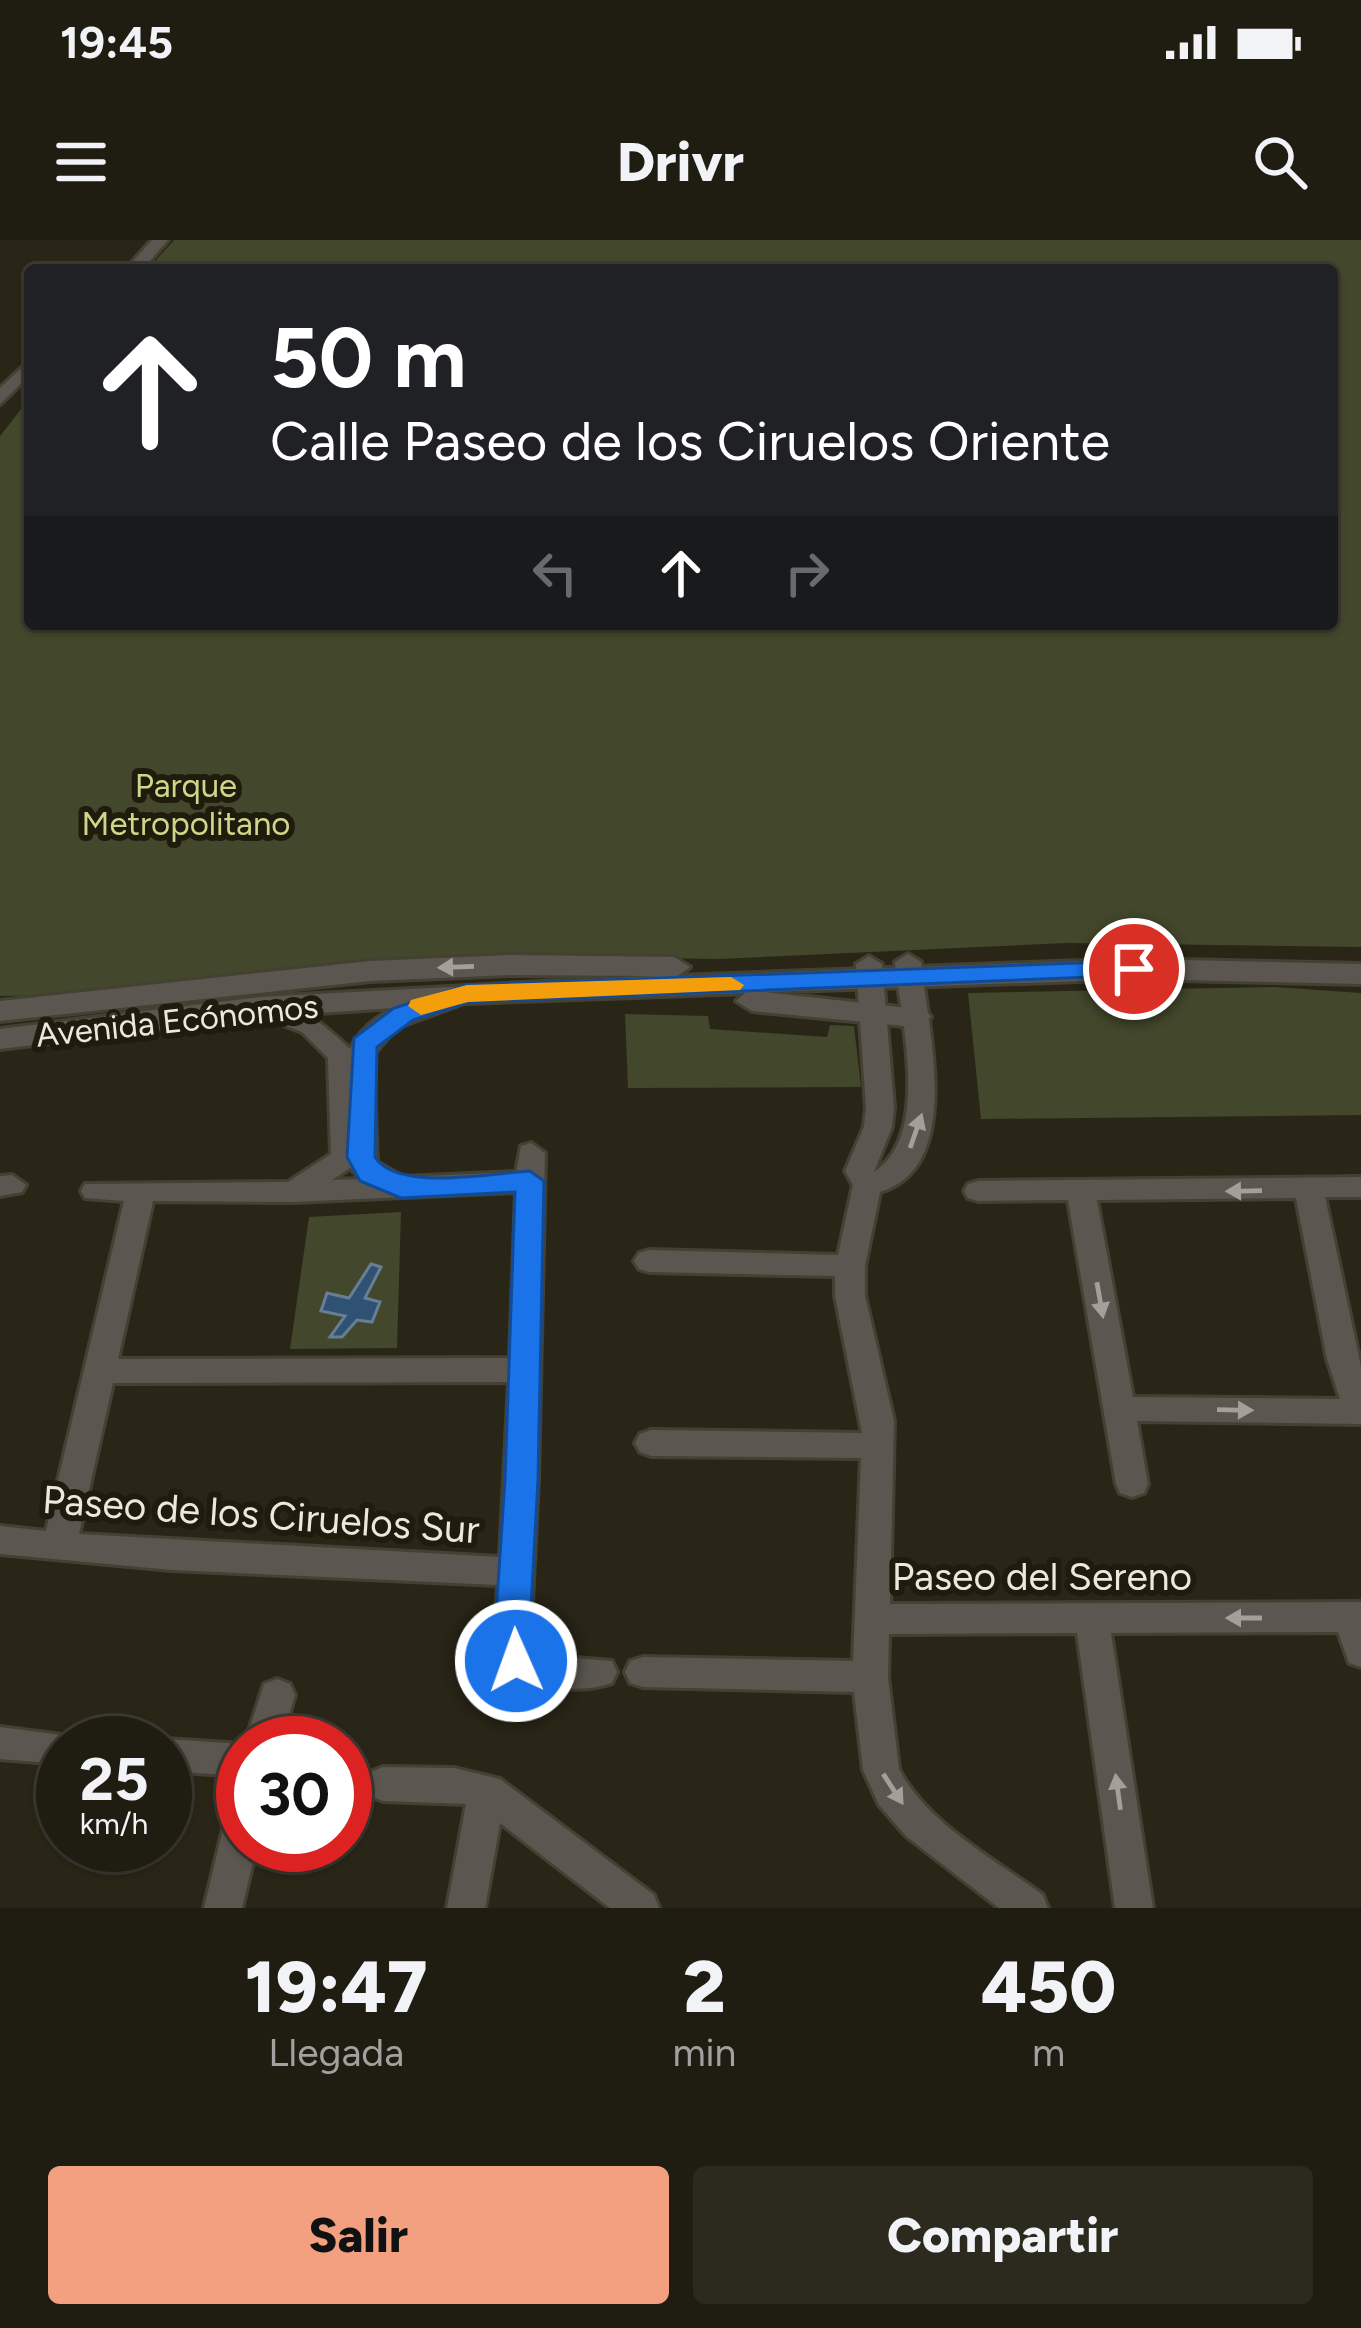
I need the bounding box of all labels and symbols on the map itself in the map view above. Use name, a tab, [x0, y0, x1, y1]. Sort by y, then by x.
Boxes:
park label: Parque Metropolitano	[81, 766, 291, 843]
pin	[1083, 918, 1185, 1020]
one-way arrow	[436, 957, 474, 976]
street label: Avenida Ecónomos	[34, 986, 320, 1055]
one-way arrow	[908, 1112, 926, 1148]
one-way arrow	[1224, 1181, 1262, 1200]
one-way arrow	[1090, 1282, 1109, 1319]
one-way arrow	[1217, 1401, 1255, 1420]
street label: Paseo de los Ciruelos Sur	[41, 1476, 481, 1553]
street label: Paseo del Sereno	[892, 1553, 1192, 1600]
position arrow	[453, 1598, 579, 1724]
one-way arrow	[1224, 1608, 1262, 1627]
speed limit sign: 30	[216, 1716, 372, 1872]
one-way arrow	[881, 1773, 903, 1806]
one-way arrow	[1108, 1773, 1127, 1810]

